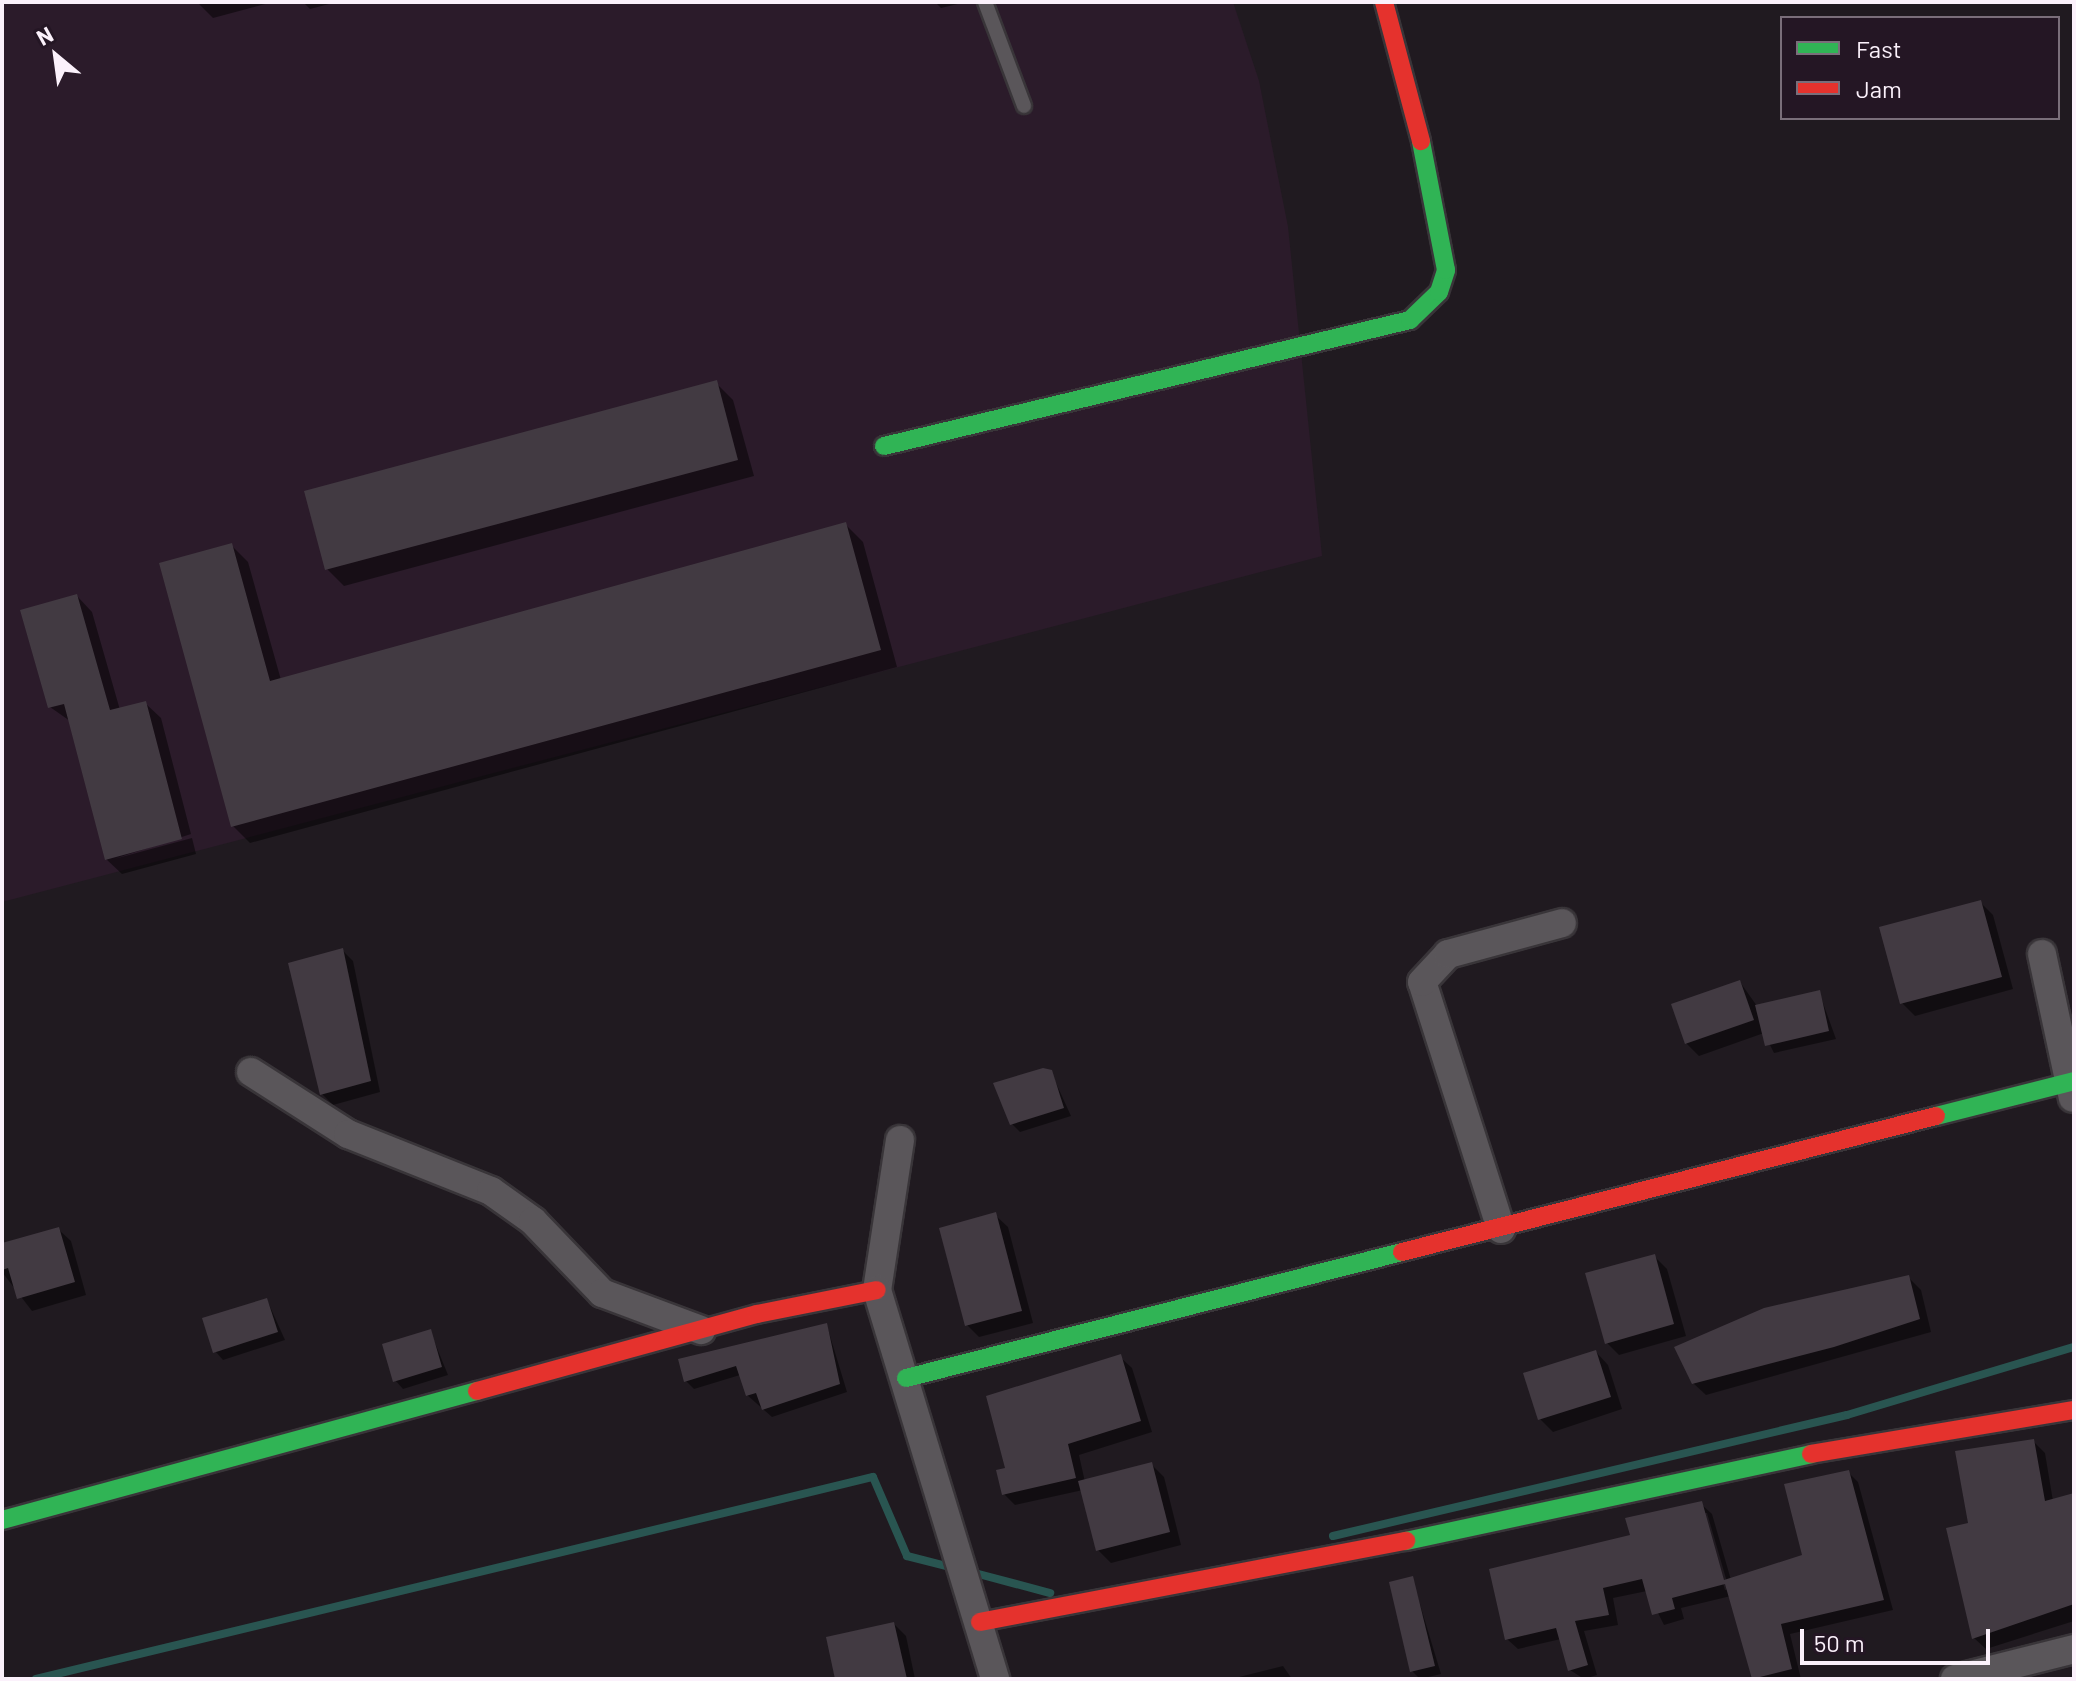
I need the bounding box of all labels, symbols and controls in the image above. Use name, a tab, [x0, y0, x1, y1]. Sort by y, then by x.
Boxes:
north arrow	[16, 16, 96, 96]
legend	[1780, 16, 2060, 120]
text: N	[32, 20, 57, 50]
text: Fast	[1856, 34, 1901, 63]
text: Jam	[1856, 74, 1902, 103]
scale bar	[1804, 1613, 1994, 1663]
text: 50 m	[1814, 1628, 1865, 1657]

